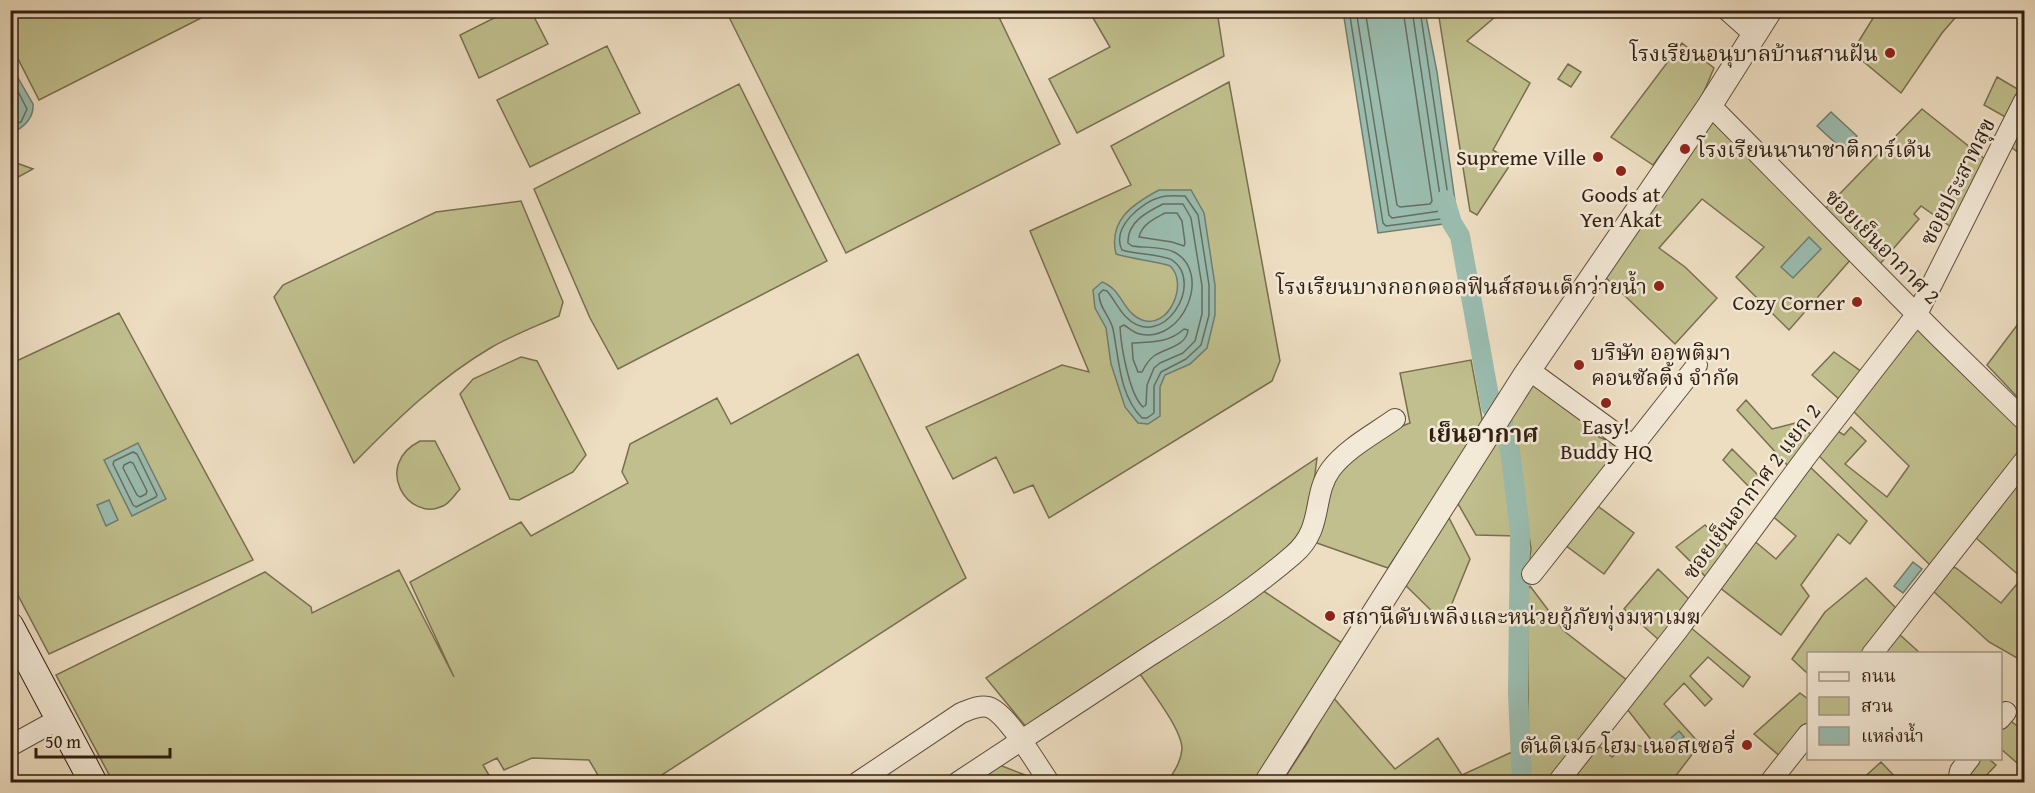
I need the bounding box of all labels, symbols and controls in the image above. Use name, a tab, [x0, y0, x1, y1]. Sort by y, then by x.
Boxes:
place label: โรงเรียนอนุบาลบ้านสานฝัน	[1629, 37, 1878, 69]
marker: โรงเรียนอนุบาลบ้านสานฝัน	[1883, 46, 1897, 60]
street label: ซอยประสาทสุข	[1911, 112, 2003, 250]
place label: โรงเรียนนานาชาติการ์เด้น	[1696, 133, 1931, 165]
place label: Supreme Ville	[1456, 141, 1586, 173]
marker: โรงเรียนนานาชาติการ์เด้น	[1678, 142, 1692, 156]
marker: Supreme Ville	[1591, 150, 1605, 164]
marker: Goods at Yen Akat	[1614, 164, 1628, 178]
place label: Goods at Yen Akat	[1580, 178, 1662, 235]
street label: ซอยเย็นอากาศ 2	[1818, 181, 1948, 311]
place label: โรงเรียนบางกอกดอลฟินส์สอนเด็กว่ายน้ำ	[1275, 270, 1647, 302]
marker: โรงเรียนบางกอกดอลฟินส์สอนเด็กว่ายน้ำ	[1652, 279, 1666, 293]
place label: Cozy Corner	[1732, 286, 1845, 318]
marker: Cozy Corner	[1850, 295, 1864, 309]
place label: บริษัท ออพติมา คอนซัลติ้ง จำกัด	[1591, 336, 1740, 393]
marker: บริษัท ออพติมา คอนซัลติ้ง จำกัด	[1572, 358, 1586, 372]
marker: Easy! Buddy HQ	[1599, 396, 1613, 410]
street label: ซอยเย็นอากาศ 2 แยก 2	[1674, 396, 1828, 586]
place label: Easy! Buddy HQ	[1560, 410, 1653, 467]
district label: เย็นอากาศ	[1428, 416, 1538, 451]
place label: สถานีดับเพลิงและหน่วยกู้ภัยทุ่งมหาเมฆ	[1342, 600, 1701, 632]
marker: สถานีดับเพลิงและหน่วยกู้ภัยทุ่งมหาเมฆ	[1323, 609, 1337, 623]
legend	[1807, 652, 2002, 760]
text: ถนน	[1861, 662, 1896, 689]
text: สวน	[1861, 692, 1893, 719]
scale bar	[36, 721, 170, 759]
text: แหล่งน้ำ	[1861, 722, 1924, 749]
text: 50 m	[45, 728, 81, 755]
place label: ตันติเมธ โฮม เนอสเซอรี่	[1520, 729, 1735, 761]
marker: ตันติเมธ โฮม เนอสเซอรี่	[1740, 738, 1754, 752]

